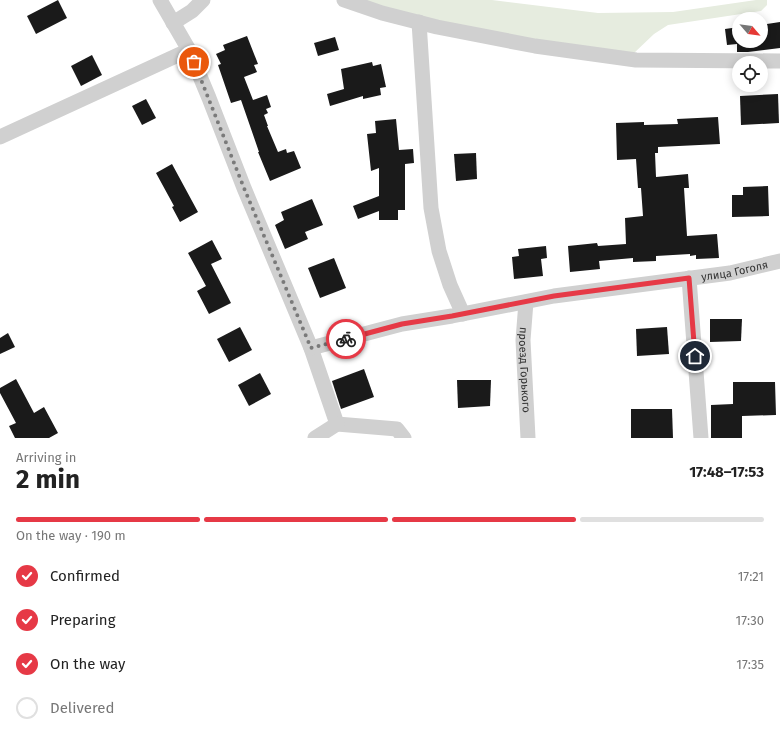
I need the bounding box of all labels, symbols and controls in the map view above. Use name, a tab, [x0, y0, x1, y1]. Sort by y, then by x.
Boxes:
north arrow	[732, 12, 768, 48]
map controls	[732, 12, 768, 92]
pin	[177, 45, 211, 79]
icon: bag	[183, 51, 205, 73]
button: locate	[732, 56, 768, 92]
street label: улица Гоголя	[700, 258, 769, 284]
courier	[326, 319, 366, 359]
street label: проезд Горького	[516, 326, 533, 413]
icon: bike	[335, 328, 357, 350]
pin	[678, 339, 712, 373]
icon: home	[684, 345, 706, 367]
text: Arriving in	[16, 450, 76, 465]
text: 17:48–17:53	[689, 463, 764, 481]
text: 2 min	[16, 464, 80, 495]
text: On the way · 190 m	[16, 528, 126, 543]
icon: check	[16, 565, 38, 587]
text: Confirmed	[50, 567, 120, 585]
text: 17:21	[738, 569, 764, 584]
icon: check	[16, 609, 38, 631]
text: Preparing	[50, 611, 115, 629]
text: 17:30	[736, 613, 764, 628]
icon: check	[16, 653, 38, 675]
text: On the way	[50, 655, 125, 673]
text: 17:35	[736, 657, 764, 672]
text: Delivered	[50, 699, 114, 717]

